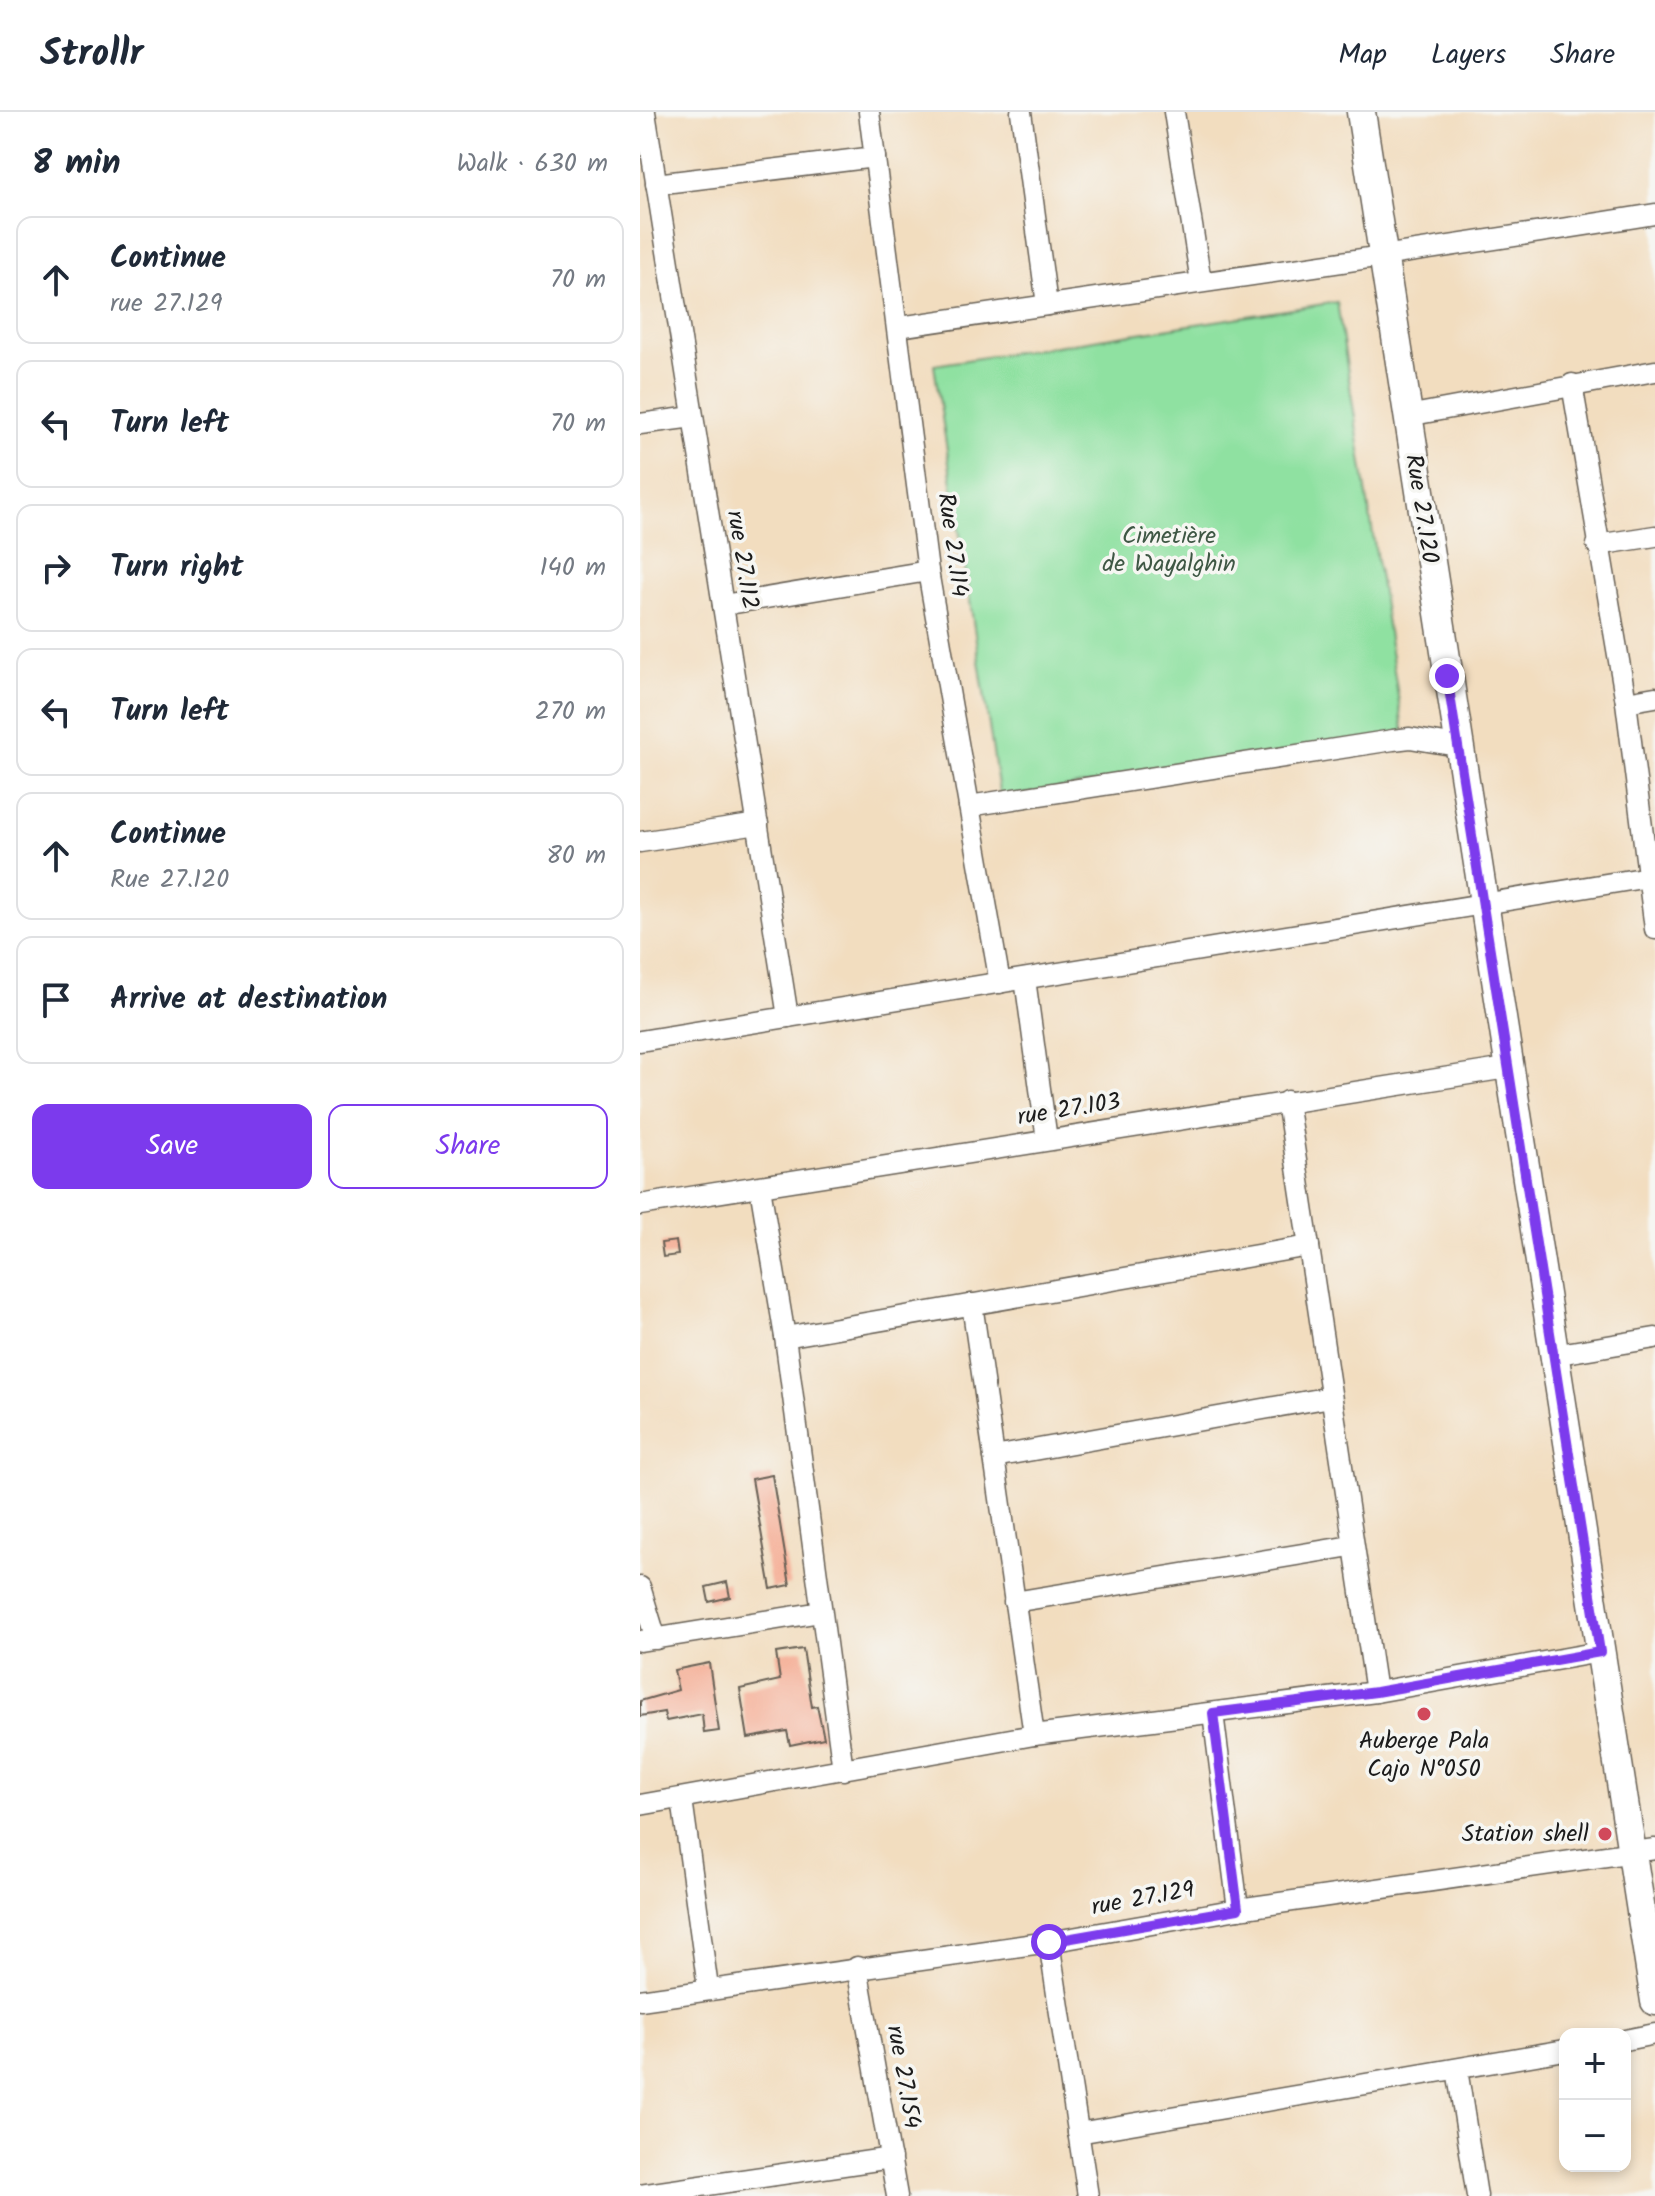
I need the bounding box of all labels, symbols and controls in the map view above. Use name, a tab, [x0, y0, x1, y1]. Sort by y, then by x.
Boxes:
text: Strollr	[40, 25, 143, 85]
text: Map	[1338, 33, 1387, 78]
text: Layers	[1431, 33, 1506, 78]
text: Share	[1550, 33, 1615, 78]
text: 8 min	[32, 137, 121, 191]
text: Walk · 630 m	[456, 143, 608, 185]
text: Continue	[110, 235, 226, 283]
icon: ahead	[34, 258, 78, 302]
text: 70 m	[550, 259, 606, 301]
text: rue 27.129	[110, 283, 222, 325]
text: Turn left	[110, 400, 229, 448]
icon: left	[34, 402, 78, 446]
text: 70 m	[550, 403, 606, 445]
street label: Rue 27.120	[1393, 452, 1449, 566]
street label: Rue 27.114	[925, 490, 979, 600]
street label: rue 27.112	[715, 508, 769, 612]
park label: Cimetière de Wayalghin	[1102, 517, 1236, 584]
text: Turn right	[110, 544, 243, 592]
icon: right	[34, 546, 78, 590]
text: 140 m	[539, 547, 606, 589]
route end	[1429, 658, 1465, 694]
text: Turn left	[110, 688, 229, 736]
icon: left	[34, 690, 78, 734]
text: 270 m	[535, 691, 606, 733]
text: Continue	[110, 811, 226, 859]
icon: ahead	[34, 834, 78, 878]
text: 80 m	[546, 835, 606, 877]
text: Rue 27.120	[110, 859, 229, 901]
text: Arrive at destination	[110, 976, 387, 1024]
icon: arrive	[34, 978, 78, 1022]
street label: rue 27.103	[1015, 1083, 1123, 1137]
button: Save	[32, 1104, 312, 1189]
button: Share	[328, 1104, 608, 1189]
marker: Auberge Pala Cajo N°050	[1415, 1705, 1433, 1723]
place label: Auberge Pala Cajo N°050	[1359, 1722, 1489, 1789]
place label: Station shell	[1462, 1815, 1589, 1854]
marker: Station shell	[1596, 1825, 1614, 1843]
street label: rue 27.129	[1088, 1871, 1198, 1927]
route start	[1031, 1924, 1067, 1960]
street label: rue 27.154	[875, 2022, 931, 2132]
map controls	[1559, 2028, 1631, 2172]
button: +	[1559, 2028, 1631, 2100]
button: −	[1559, 2100, 1631, 2172]

